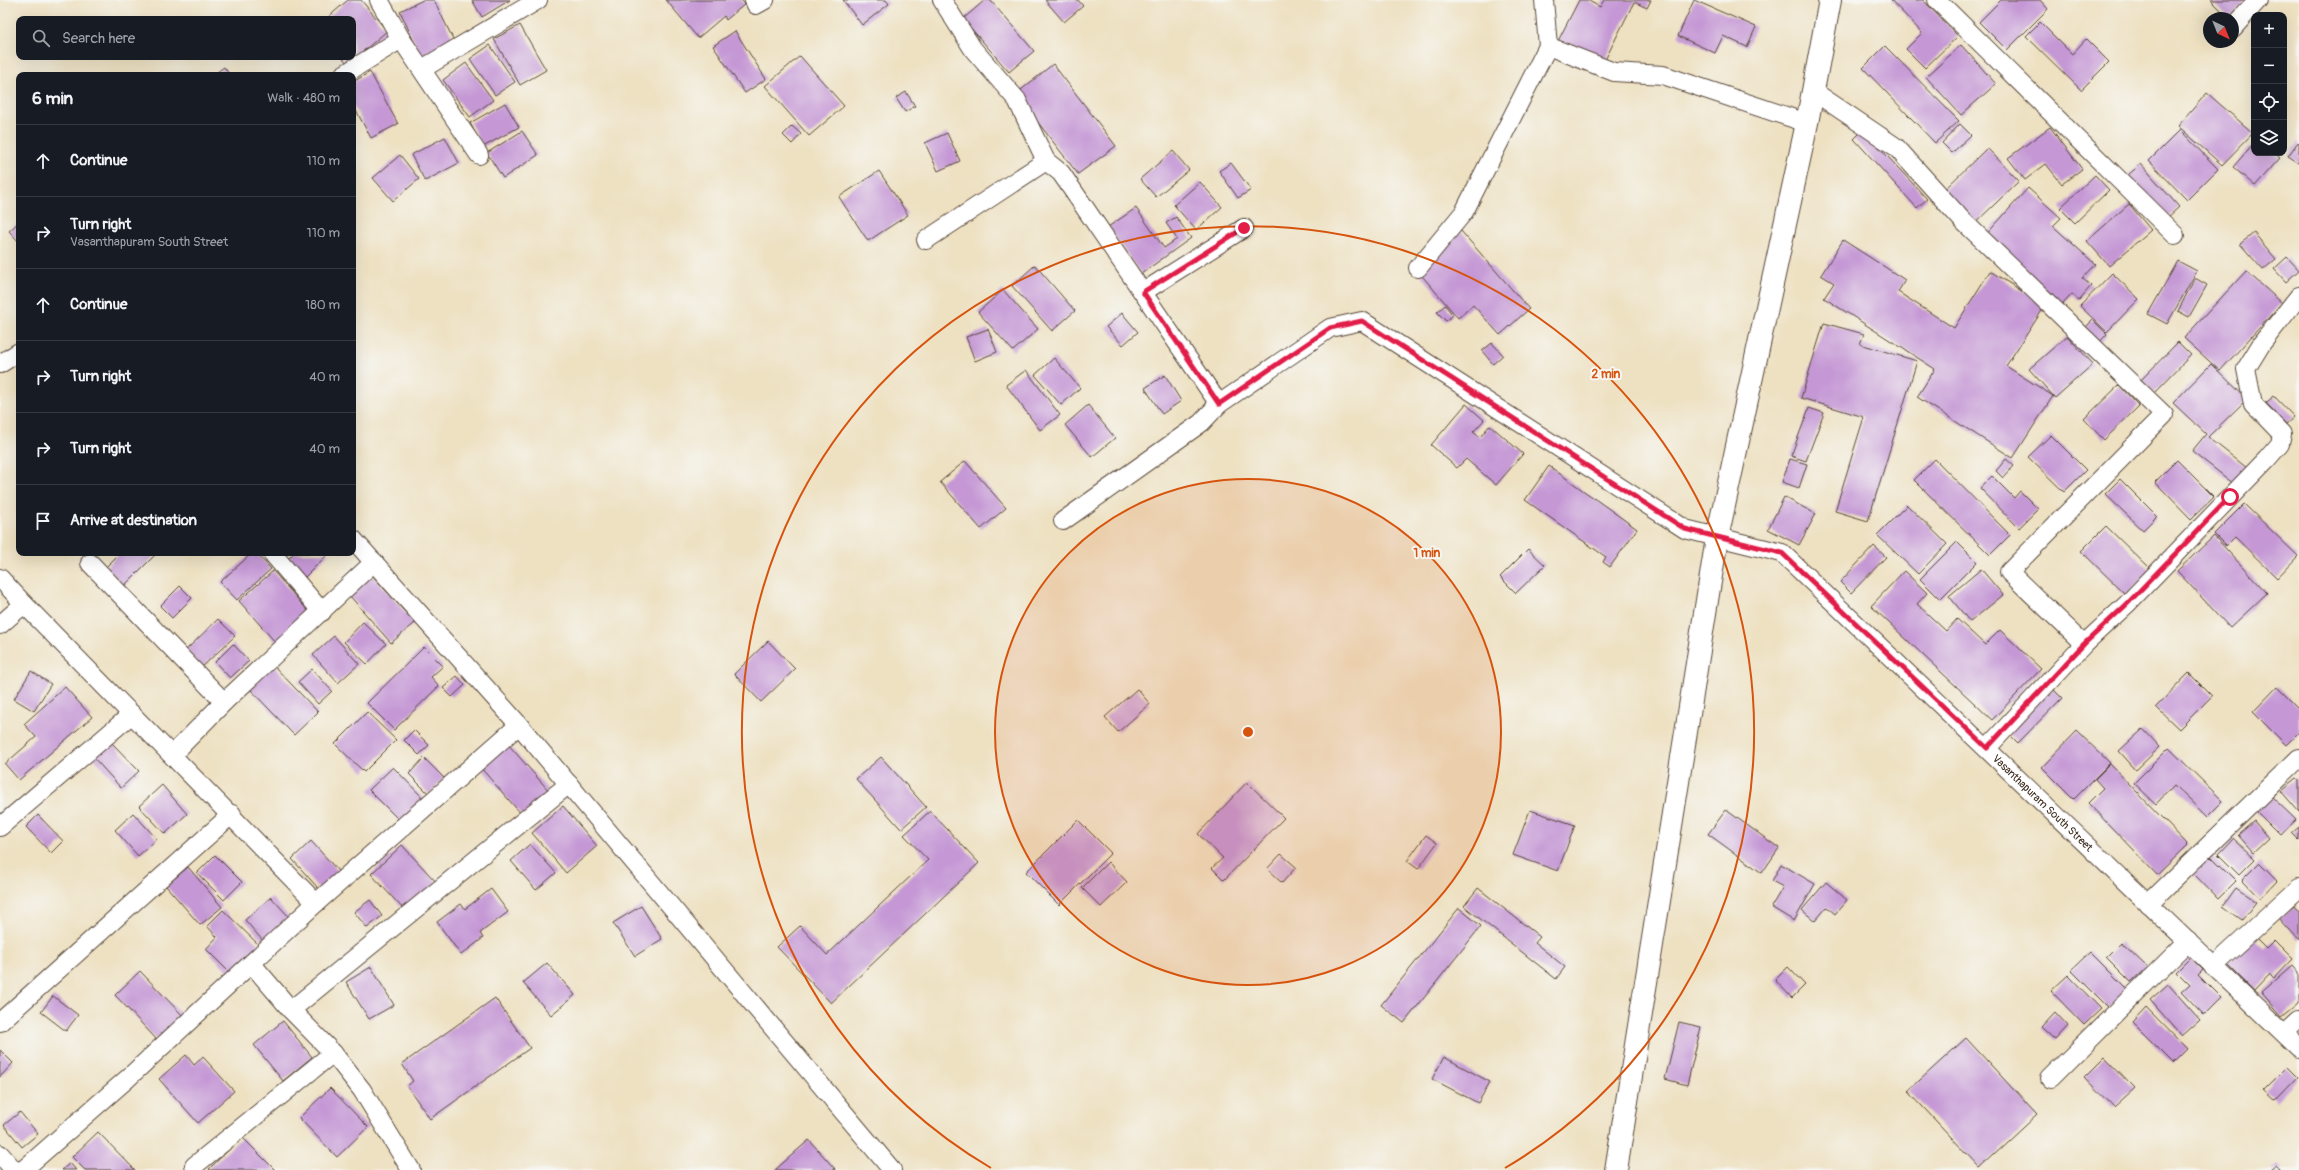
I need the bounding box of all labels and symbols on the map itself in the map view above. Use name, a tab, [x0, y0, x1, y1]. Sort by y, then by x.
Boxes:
north arrow	[2203, 12, 2239, 48]
route end	[1235, 219, 1253, 237]
text: 2 min	[1592, 367, 1621, 382]
route start	[2221, 488, 2239, 506]
text: 1 min	[1414, 546, 1441, 561]
centre of rings	[1241, 725, 1255, 739]
street label: Vasanthapuram South Street	[1990, 752, 2096, 855]

